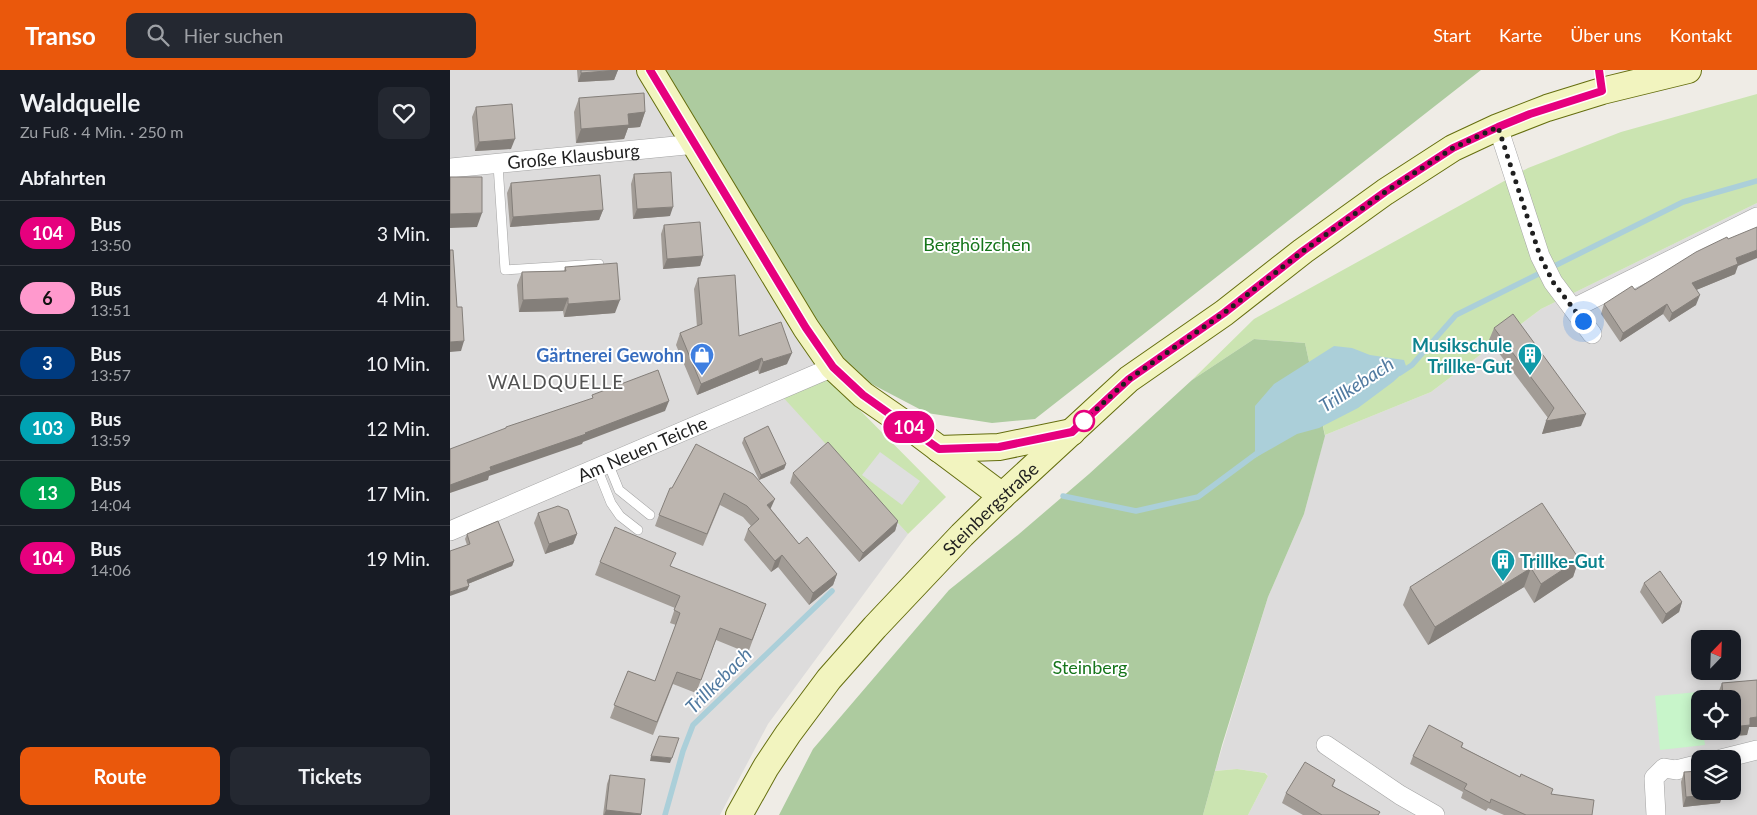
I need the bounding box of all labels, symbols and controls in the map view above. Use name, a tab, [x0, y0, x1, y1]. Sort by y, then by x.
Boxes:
search box	[126, 13, 476, 58]
text: Transo	[25, 21, 96, 50]
icon: search	[144, 21, 172, 49]
text: Hier suchen	[184, 24, 283, 47]
text: Start	[1433, 24, 1471, 46]
text: Karte	[1499, 24, 1542, 46]
text: Über uns	[1570, 24, 1642, 46]
text: Kontakt	[1670, 24, 1732, 46]
button: heart	[378, 87, 430, 139]
text: Waldquelle	[20, 88, 140, 117]
text: Zu Fuß · 4 Min. · 250 m	[20, 122, 183, 141]
street label: Große Klausburg	[506, 139, 641, 173]
text: Abfahrten	[20, 166, 106, 189]
text: Bus	[90, 212, 121, 235]
text: 104	[32, 222, 63, 244]
text: 3 Min.	[377, 222, 430, 245]
park label: Berghölzchen	[923, 233, 1031, 255]
text: 13:50	[90, 235, 131, 254]
text: Bus	[90, 277, 121, 300]
text: 6	[42, 287, 53, 309]
text: 4 Min.	[377, 287, 430, 310]
text: 13:51	[90, 300, 131, 319]
your location	[1571, 309, 1596, 334]
place label: Musikschule Trillke-Gut	[1412, 334, 1512, 377]
text: Bus	[90, 342, 121, 365]
shop icon: Gärtnerei Gewohn	[689, 342, 715, 376]
building icon: Musikschule Trillke-Gut	[1517, 342, 1543, 376]
place label: Gärtnerei Gewohn	[536, 344, 684, 366]
water label: Trillkebach	[1314, 351, 1398, 417]
text: 3	[42, 352, 53, 374]
text: 10 Min.	[366, 352, 430, 375]
text: 13:57	[90, 365, 131, 384]
district label: WALDQUELLE	[488, 370, 624, 393]
text: Bus	[90, 407, 121, 430]
unlabelled marker	[1073, 410, 1095, 432]
street label: Am Neuen Teiche	[574, 411, 710, 486]
line badge: 104	[880, 411, 938, 443]
text: 104	[893, 416, 925, 438]
text: 103	[32, 417, 63, 439]
text: 12 Min.	[366, 417, 430, 440]
text: 13:59	[90, 430, 131, 449]
street label: Steinbergstraße	[938, 457, 1043, 560]
text: Bus	[90, 472, 121, 495]
text: 13	[37, 482, 58, 504]
text: 17 Min.	[366, 482, 430, 505]
text: 14:04	[90, 495, 131, 514]
text: Bus	[90, 537, 121, 560]
text: 104	[32, 547, 63, 569]
text: 19 Min.	[366, 547, 430, 570]
building icon: Trillke-Gut	[1490, 548, 1516, 582]
place label: Trillke-Gut	[1520, 550, 1605, 572]
text: 14:06	[90, 560, 131, 579]
north arrow	[1691, 630, 1741, 680]
map controls	[1691, 630, 1741, 800]
water label: Trillkebach	[680, 642, 756, 718]
park label: Steinberg	[1053, 656, 1127, 678]
button: locate	[1691, 690, 1741, 740]
button: Route	[20, 747, 220, 805]
button: Tickets	[230, 747, 430, 805]
button: layers	[1691, 750, 1741, 800]

